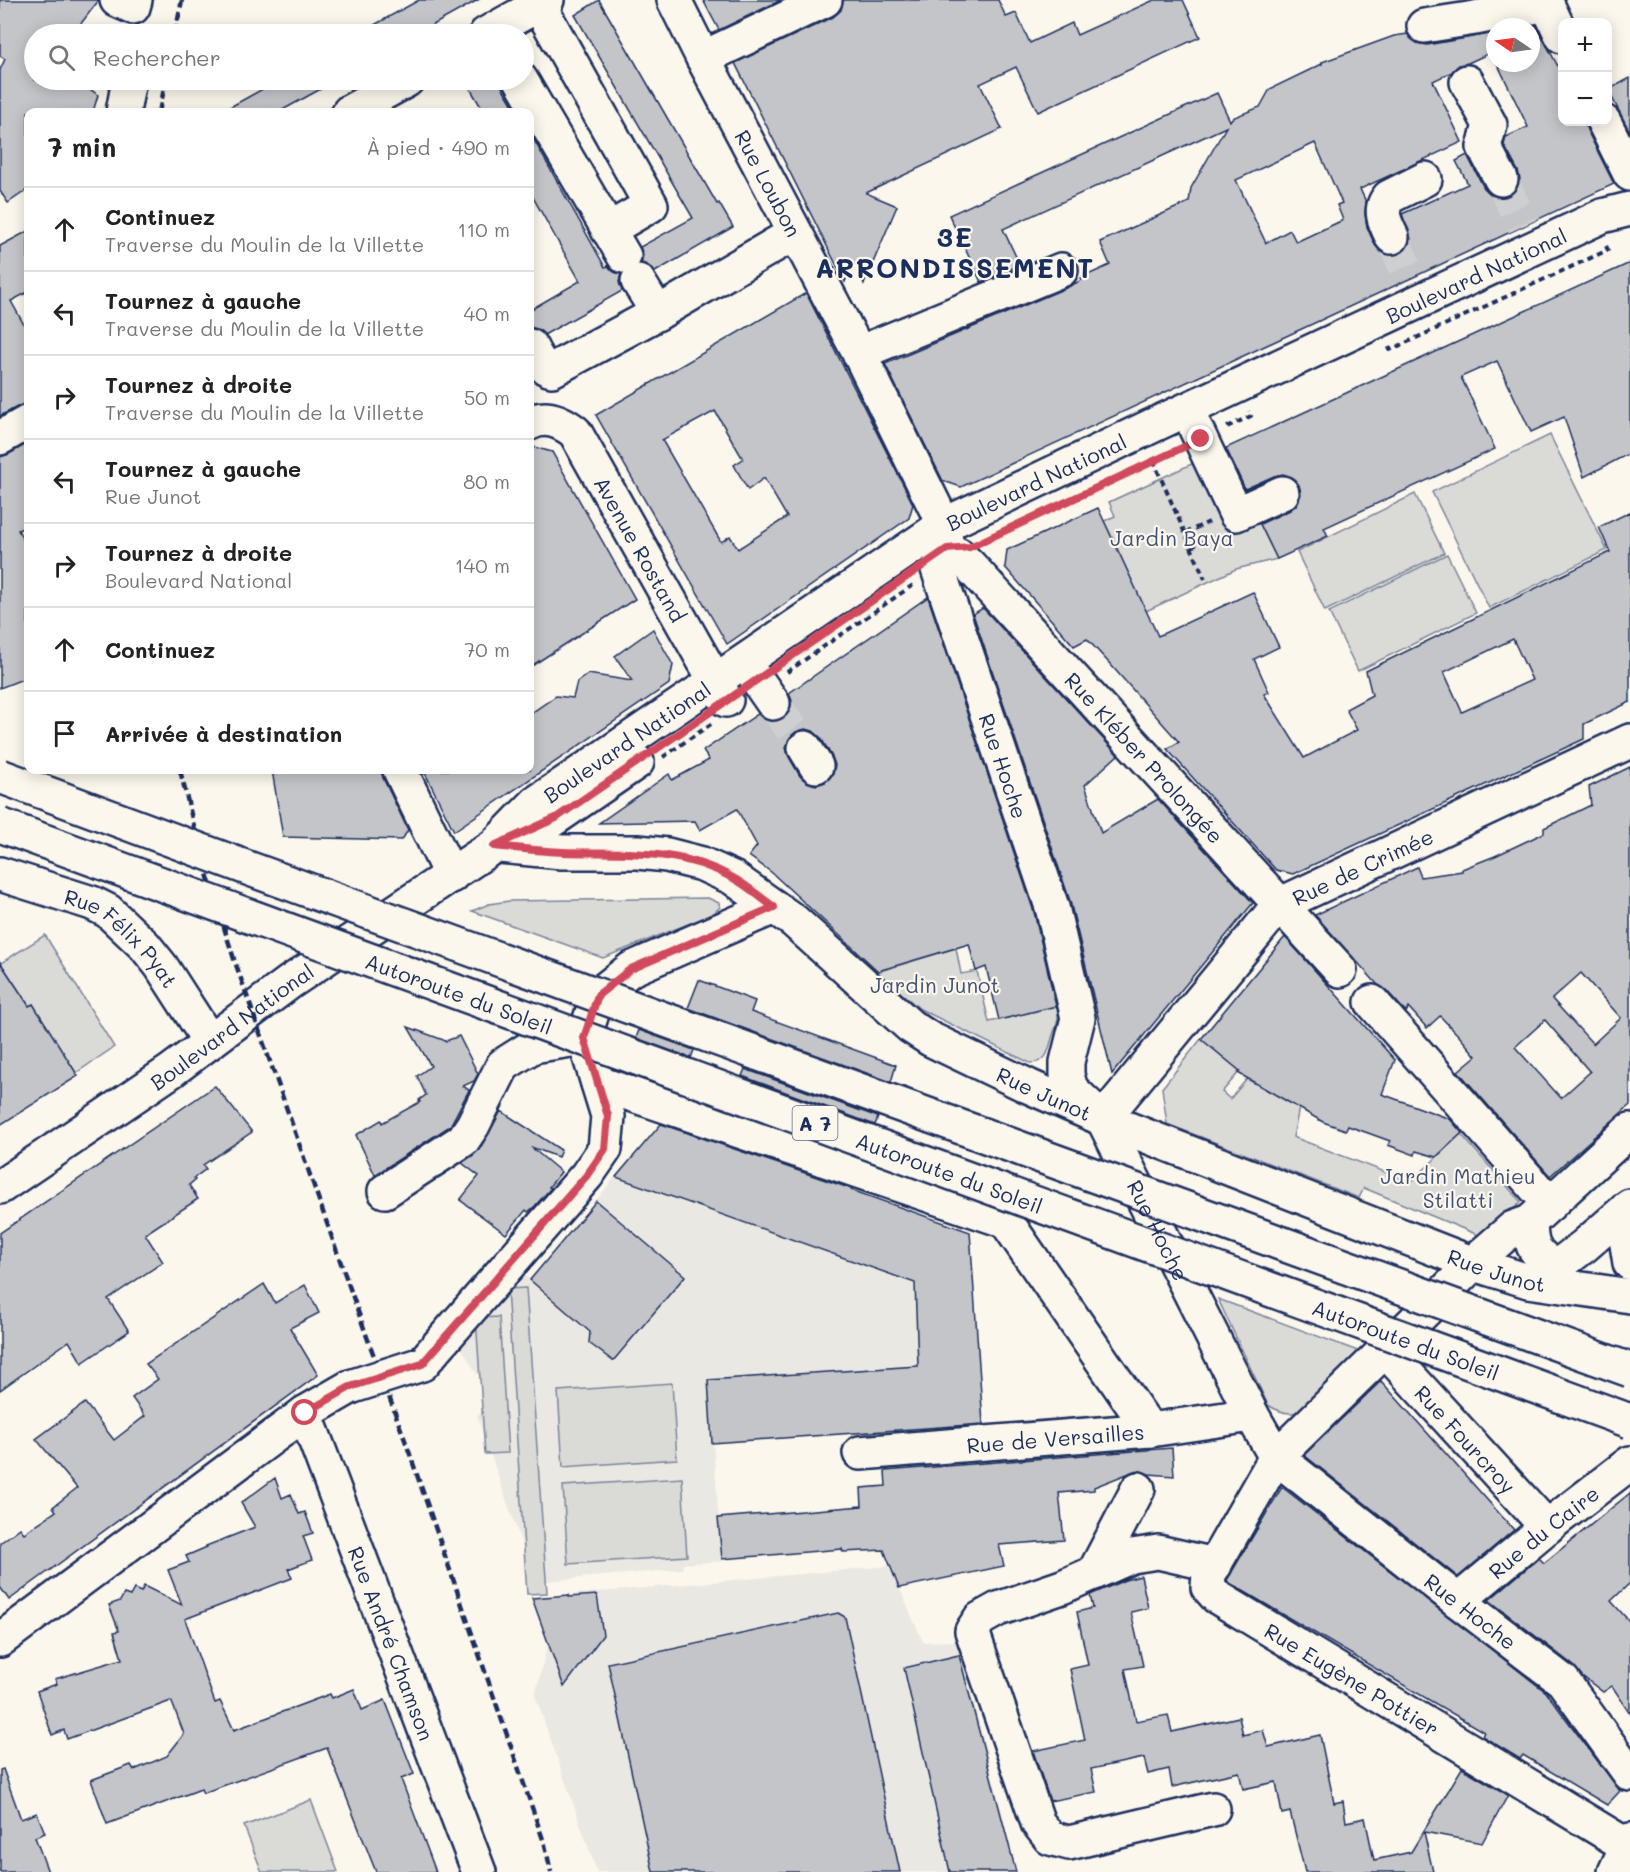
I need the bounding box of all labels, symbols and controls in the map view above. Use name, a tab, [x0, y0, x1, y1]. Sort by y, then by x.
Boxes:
north arrow	[1486, 18, 1540, 72]
map controls	[1558, 18, 1612, 126]
button: +	[1558, 18, 1612, 72]
search box	[24, 24, 534, 90]
icon: search	[45, 41, 78, 74]
text: Rechercher	[93, 43, 221, 72]
button: −	[1558, 72, 1612, 126]
street label: Rue Loubon	[730, 125, 808, 241]
text: 7 min	[48, 130, 116, 164]
text: À pied · 490 m	[366, 134, 510, 160]
text: Continuez	[105, 202, 215, 231]
icon: ahead	[48, 213, 81, 246]
text: 110 m	[457, 216, 510, 242]
district label: 3E ARRONDISSEMENT	[815, 219, 1095, 285]
street label: Boulevard National	[1381, 221, 1571, 329]
text: Traverse du Moulin de la Villette	[105, 231, 424, 257]
text: Tournez à gauche	[105, 286, 301, 315]
icon: left	[48, 297, 81, 330]
text: 40 m	[464, 300, 510, 326]
text: Traverse du Moulin de la Villette	[105, 315, 424, 341]
text: Tournez à droite	[105, 370, 292, 399]
icon: right	[48, 381, 81, 414]
text: 50 m	[464, 384, 510, 410]
text: Traverse du Moulin de la Villette	[105, 399, 424, 425]
route end	[1187, 425, 1213, 451]
street label: Boulevard National	[941, 427, 1131, 536]
text: Tournez à gauche	[105, 454, 301, 483]
icon: left	[48, 465, 81, 498]
text: 80 m	[463, 468, 510, 494]
street label: Avenue Rostand	[589, 471, 693, 626]
text: Rue Junot	[105, 483, 201, 509]
park label: Jardin Baya	[1110, 524, 1234, 551]
text: Tournez à droite	[105, 538, 292, 567]
icon: right	[48, 549, 81, 582]
text: 140 m	[455, 552, 510, 578]
text: Boulevard National	[105, 567, 292, 593]
icon: ahead	[48, 633, 81, 666]
text: Continuez	[105, 635, 215, 664]
text: 70 m	[464, 636, 510, 662]
street label: Rue Kléber Prolongée	[1060, 666, 1230, 848]
street label: Boulevard National	[538, 675, 715, 808]
street label: Rue Hoche	[974, 709, 1035, 822]
icon: arrive	[48, 717, 81, 750]
text: Arrivée à destination	[105, 719, 342, 748]
street label: Rue de Crimée	[1287, 822, 1437, 911]
street label: Rue Félix Pyat	[61, 882, 185, 992]
street label: Autoroute du Soleil	[362, 946, 556, 1039]
street label: Boulevard National	[144, 957, 318, 1095]
park label: Jardin Junot	[870, 971, 1000, 998]
street label: Rue Junot	[993, 1060, 1096, 1126]
road number: A 7	[792, 1106, 838, 1140]
street label: Autoroute du Soleil	[852, 1126, 1047, 1219]
park label: Jardin Mathieu Stilatti	[1380, 1162, 1536, 1213]
street label: Rue Hoche	[1122, 1175, 1195, 1285]
street label: Rue Junot	[1444, 1242, 1547, 1297]
street label: Autoroute du Soleil	[1309, 1293, 1503, 1386]
street label: Rue Fourcroy	[1410, 1379, 1522, 1498]
route start	[291, 1399, 317, 1425]
street label: Rue de Versailles	[965, 1417, 1145, 1458]
street label: Rue du Caire	[1482, 1479, 1604, 1584]
street label: Rue André Chamson	[343, 1542, 441, 1744]
street label: Rue Hoche	[1419, 1567, 1523, 1655]
street label: Rue Eugène Pottier	[1260, 1616, 1444, 1742]

